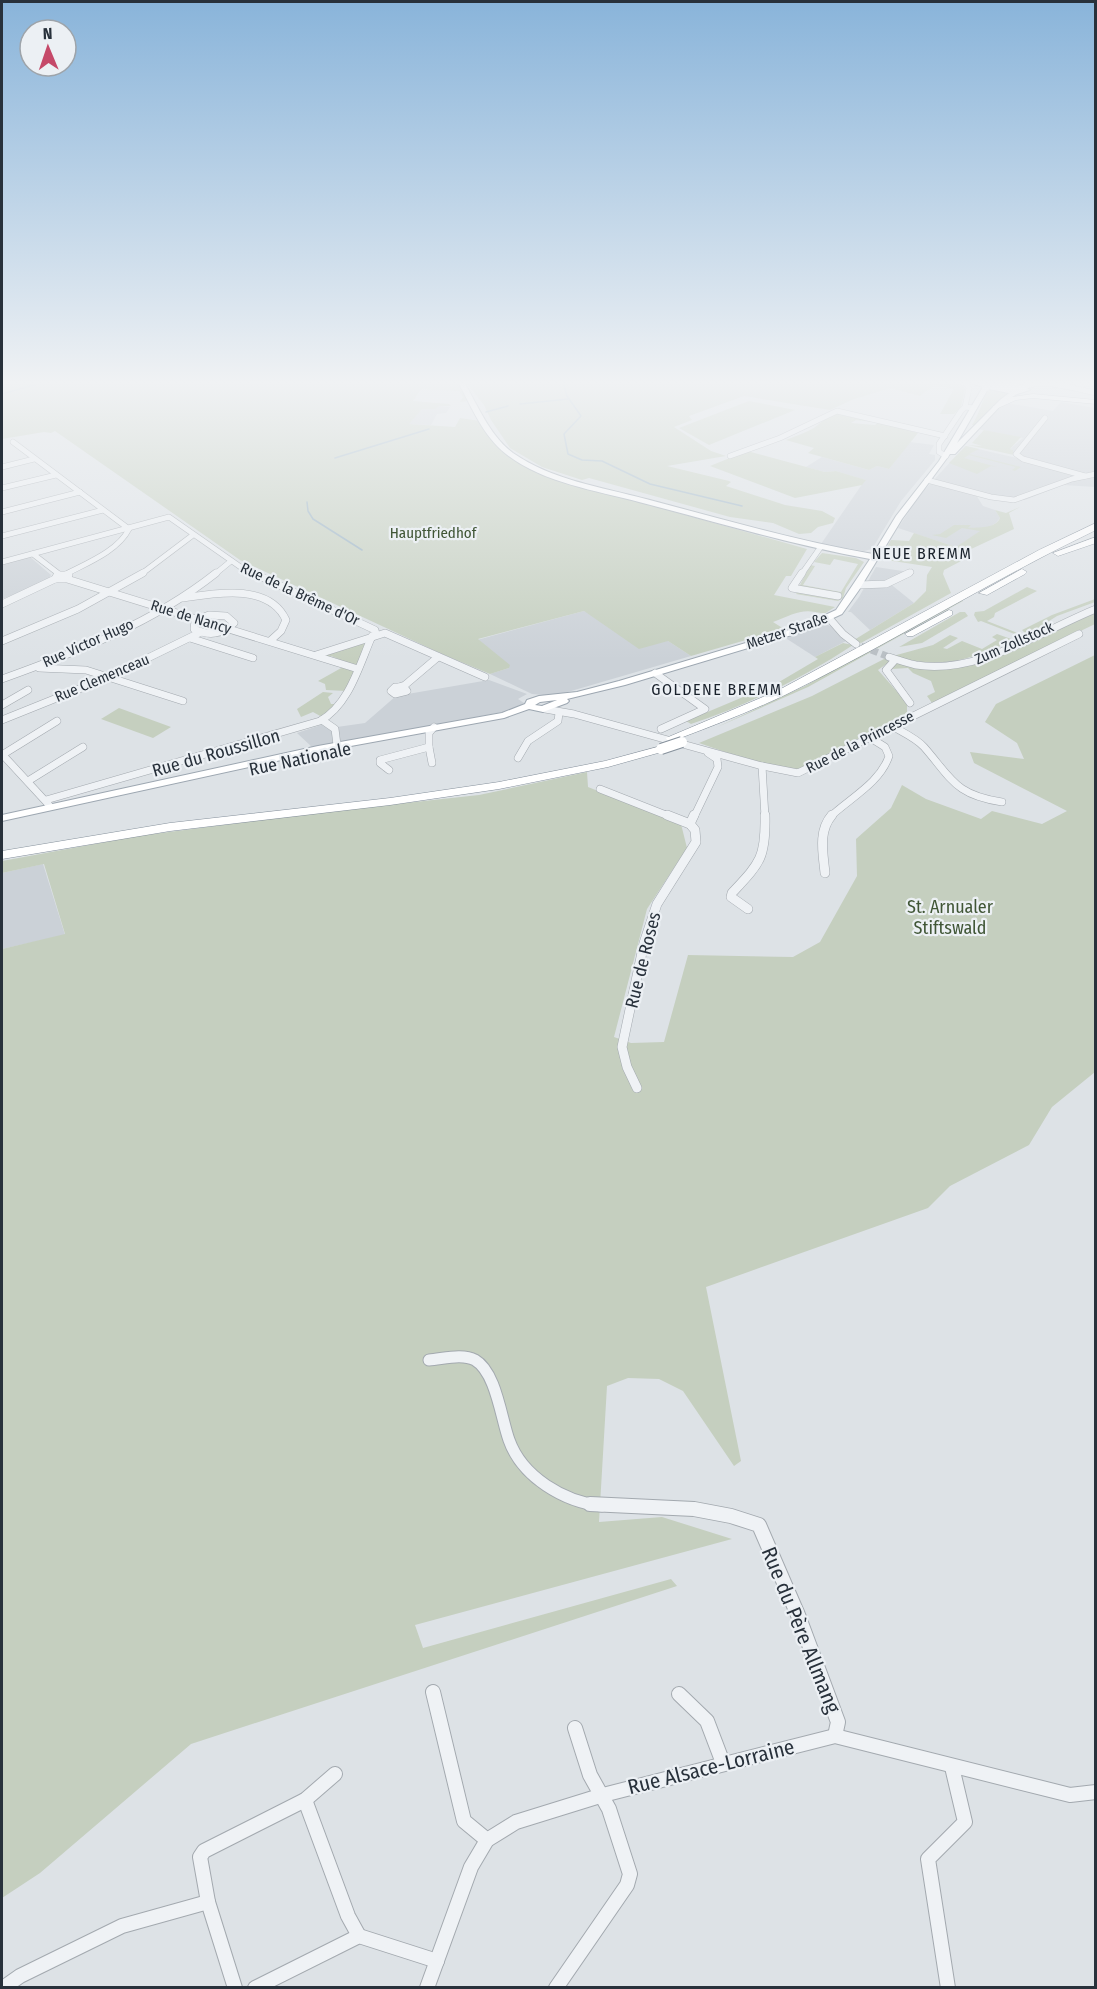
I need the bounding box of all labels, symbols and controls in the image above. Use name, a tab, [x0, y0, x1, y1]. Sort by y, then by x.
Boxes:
north arrow	[18, 18, 78, 78]
text: N	[42, 24, 53, 43]
park label: Hauptfriedhof	[390, 524, 478, 542]
district label: NEUE BREMM	[872, 544, 972, 563]
street label: Rue de la Brême d'Or	[238, 559, 363, 630]
street label: Rue de Nancy	[148, 596, 234, 638]
street label: Metzer Straße	[744, 609, 830, 653]
street label: Rue Victor Hugo	[40, 615, 136, 671]
street label: Zum Zollstock	[972, 618, 1056, 668]
street label: Rue Clemenceau	[52, 650, 152, 706]
district label: GOLDENE BREMM	[651, 680, 783, 699]
street label: Rue de la Princesse	[803, 707, 917, 777]
street label: Rue du Roussillon	[149, 724, 283, 782]
street label: Rue Nationale	[247, 737, 353, 781]
park label: St. Arnualer Stiftswald	[907, 896, 994, 939]
street label: Rue de Roses	[620, 909, 666, 1010]
street label: Rue du Père Allmang	[756, 1543, 846, 1717]
street label: Rue Alsace-Lorraine	[625, 1734, 797, 1800]

